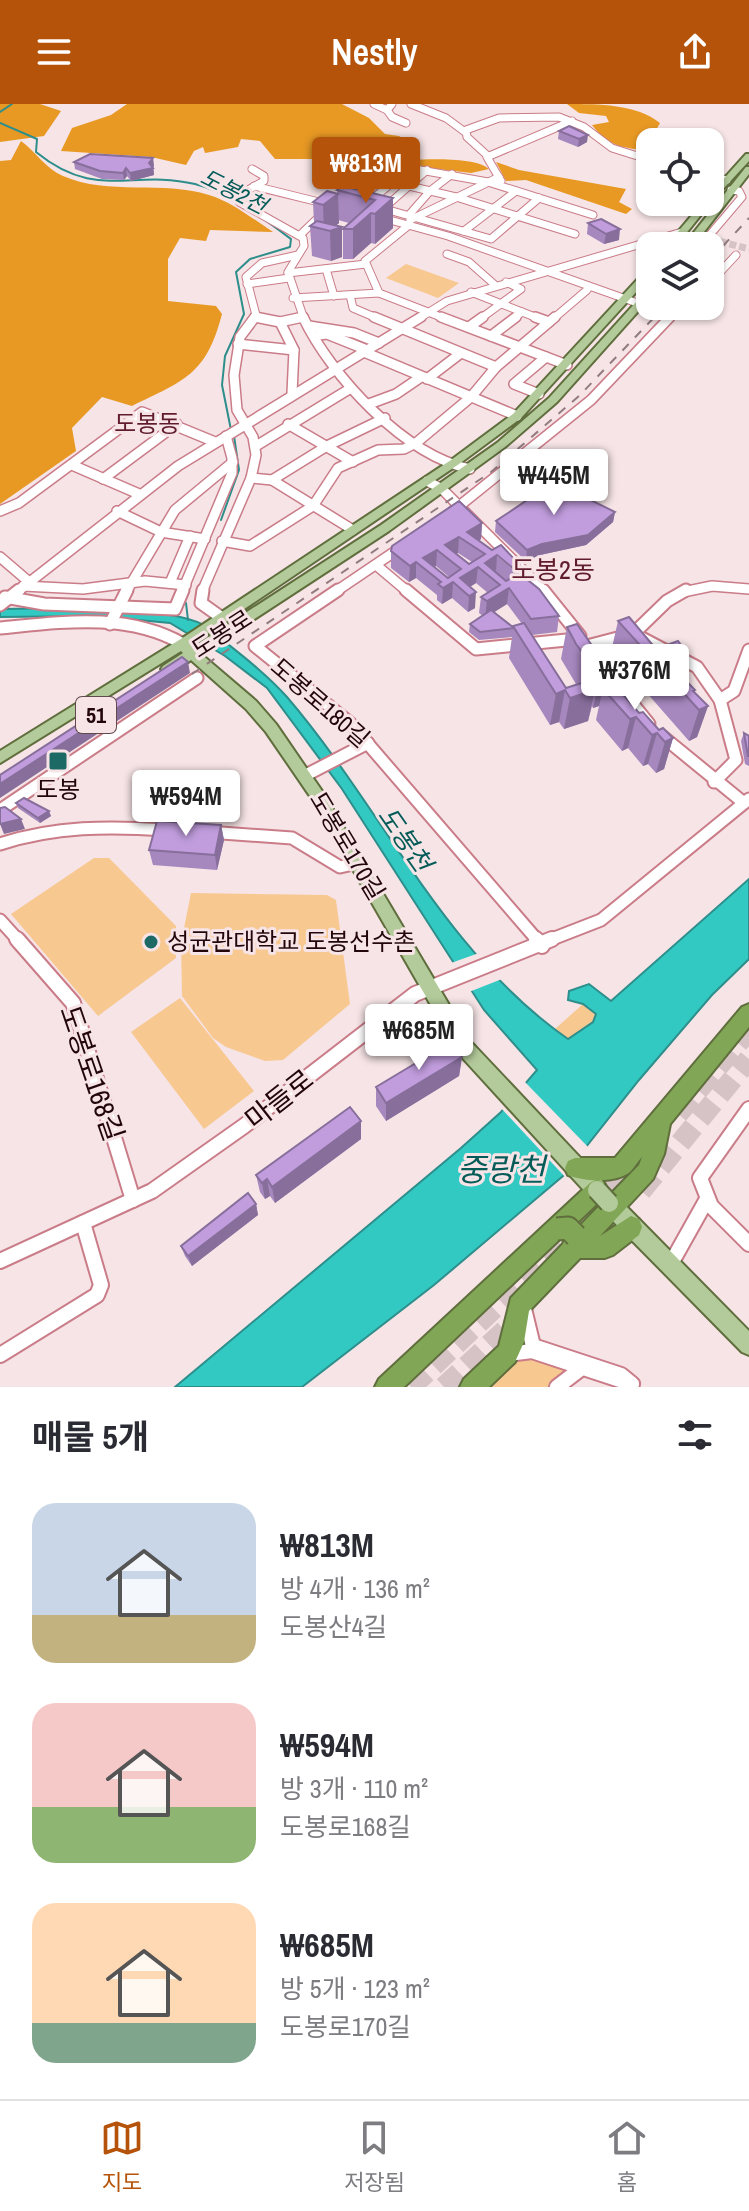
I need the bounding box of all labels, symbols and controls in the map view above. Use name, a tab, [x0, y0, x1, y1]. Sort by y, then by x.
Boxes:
text: Nestly	[331, 28, 418, 76]
icon: menu	[32, 30, 76, 74]
icon: share	[673, 30, 717, 74]
map controls	[636, 128, 724, 320]
button: locate	[636, 128, 724, 216]
pin: ₩813M	[310, 137, 422, 205]
text: ₩813M	[330, 145, 402, 180]
water label: 도봉2천	[196, 162, 275, 222]
button: layers	[636, 232, 724, 320]
district label: 도봉동	[114, 407, 180, 439]
pin: ₩445M	[498, 449, 610, 517]
text: ₩445M	[518, 457, 590, 492]
district label: 도봉2동	[511, 552, 595, 587]
street label: 도봉로	[185, 602, 258, 665]
pin: ₩376M	[579, 644, 691, 712]
street label: 도봉로180길	[264, 650, 377, 754]
text: ₩376M	[599, 652, 671, 687]
road number: 51	[76, 697, 116, 733]
marker: 도봉	[47, 750, 69, 772]
pin: ₩594M	[130, 770, 242, 838]
place label: 도봉	[36, 773, 80, 805]
text: ₩594M	[150, 778, 222, 813]
street label: 도봉로170길	[303, 785, 393, 906]
water label: 도봉천	[370, 799, 442, 881]
place label: 성균관대학교 도봉선수촌	[167, 925, 415, 957]
marker: 성균관대학교 도봉선수촌	[142, 933, 160, 951]
street label: 도봉로168길	[51, 1000, 133, 1146]
pin: ₩685M	[363, 1004, 475, 1072]
text: ₩685M	[383, 1012, 455, 1047]
street label: 마들로	[237, 1060, 321, 1138]
water label: 중랑천	[457, 1148, 549, 1191]
icon: filters	[673, 1413, 717, 1457]
text: 매물 5개	[32, 1414, 149, 1460]
text: ₩813M	[280, 1522, 374, 1568]
icon: home	[96, 1535, 192, 1631]
text: 방 4개 · 136 m²	[280, 1571, 430, 1606]
text: 도봉산4길	[280, 1609, 388, 1644]
text: ₩594M	[280, 1722, 374, 1768]
icon: home	[96, 1735, 192, 1831]
text: 방 3개 · 110 m²	[280, 1771, 428, 1806]
text: 도봉로168길	[280, 1809, 411, 1844]
text: ₩685M	[280, 1922, 374, 1968]
icon: home	[96, 1935, 192, 2031]
text: 방 5개 · 123 m²	[280, 1971, 430, 2006]
text: 도봉로170길	[280, 2009, 411, 2044]
tab: 지도	[100, 2116, 144, 2197]
tab: 저장됨	[344, 2116, 405, 2197]
tab: 홈	[605, 2116, 649, 2197]

